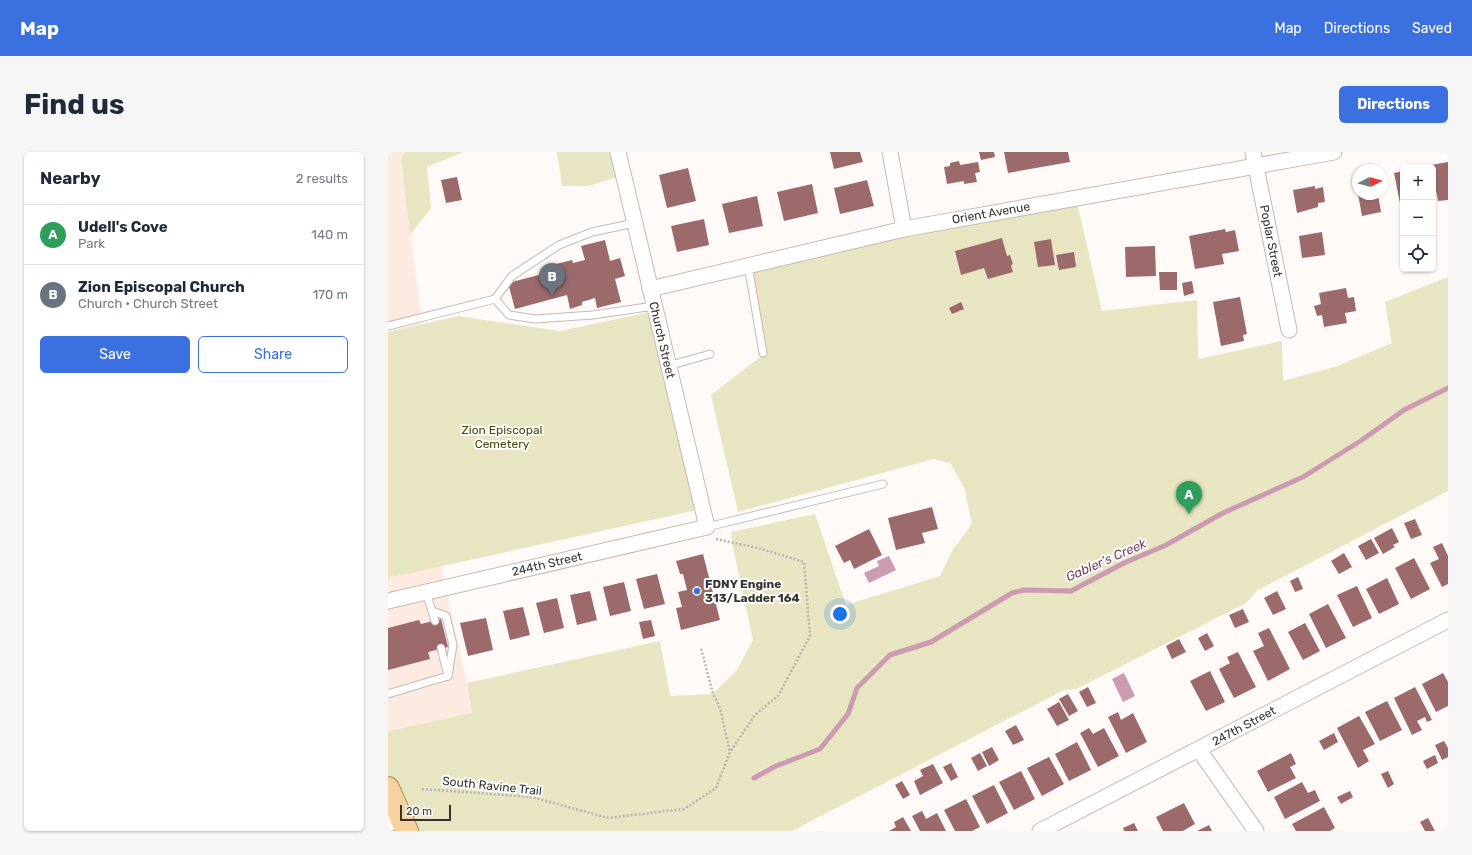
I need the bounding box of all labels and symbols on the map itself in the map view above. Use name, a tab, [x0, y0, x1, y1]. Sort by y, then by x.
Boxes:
north arrow	[1352, 164, 1388, 200]
street label: Orient Avenue	[951, 199, 1031, 227]
street label: Poplar Street	[1257, 204, 1285, 279]
pin: B	[539, 263, 565, 296]
street label: Church Street	[646, 300, 678, 380]
park label: Zion Episcopal Cemetery	[462, 423, 543, 451]
pin: A	[1176, 481, 1202, 514]
water label: Gabler’s Creek	[1063, 535, 1149, 585]
street label: 244th Street	[511, 549, 584, 579]
place label: FDNY Engine 313/Ladder 164	[705, 577, 800, 605]
marker: FDNY Engine 313/Ladder 164	[692, 586, 702, 596]
your location	[830, 604, 850, 624]
street label: 247th Street	[1210, 703, 1278, 749]
street label: South Ravine Trail	[442, 774, 543, 798]
scale bar	[400, 803, 451, 822]

